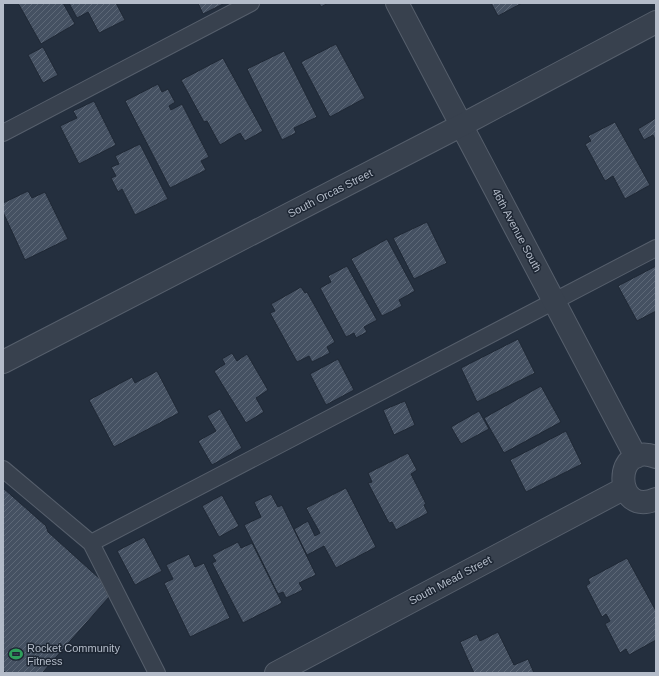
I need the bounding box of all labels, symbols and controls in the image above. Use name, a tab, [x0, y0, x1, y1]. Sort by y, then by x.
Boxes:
street label: South Orcas Street	[286, 166, 374, 220]
street label: 46th Avenue South	[490, 186, 544, 274]
street label: South Mead Street	[407, 553, 493, 607]
place label: Rocket Community Fitness	[27, 642, 120, 667]
sports icon: Rocket Community Fitness	[8, 646, 24, 662]

